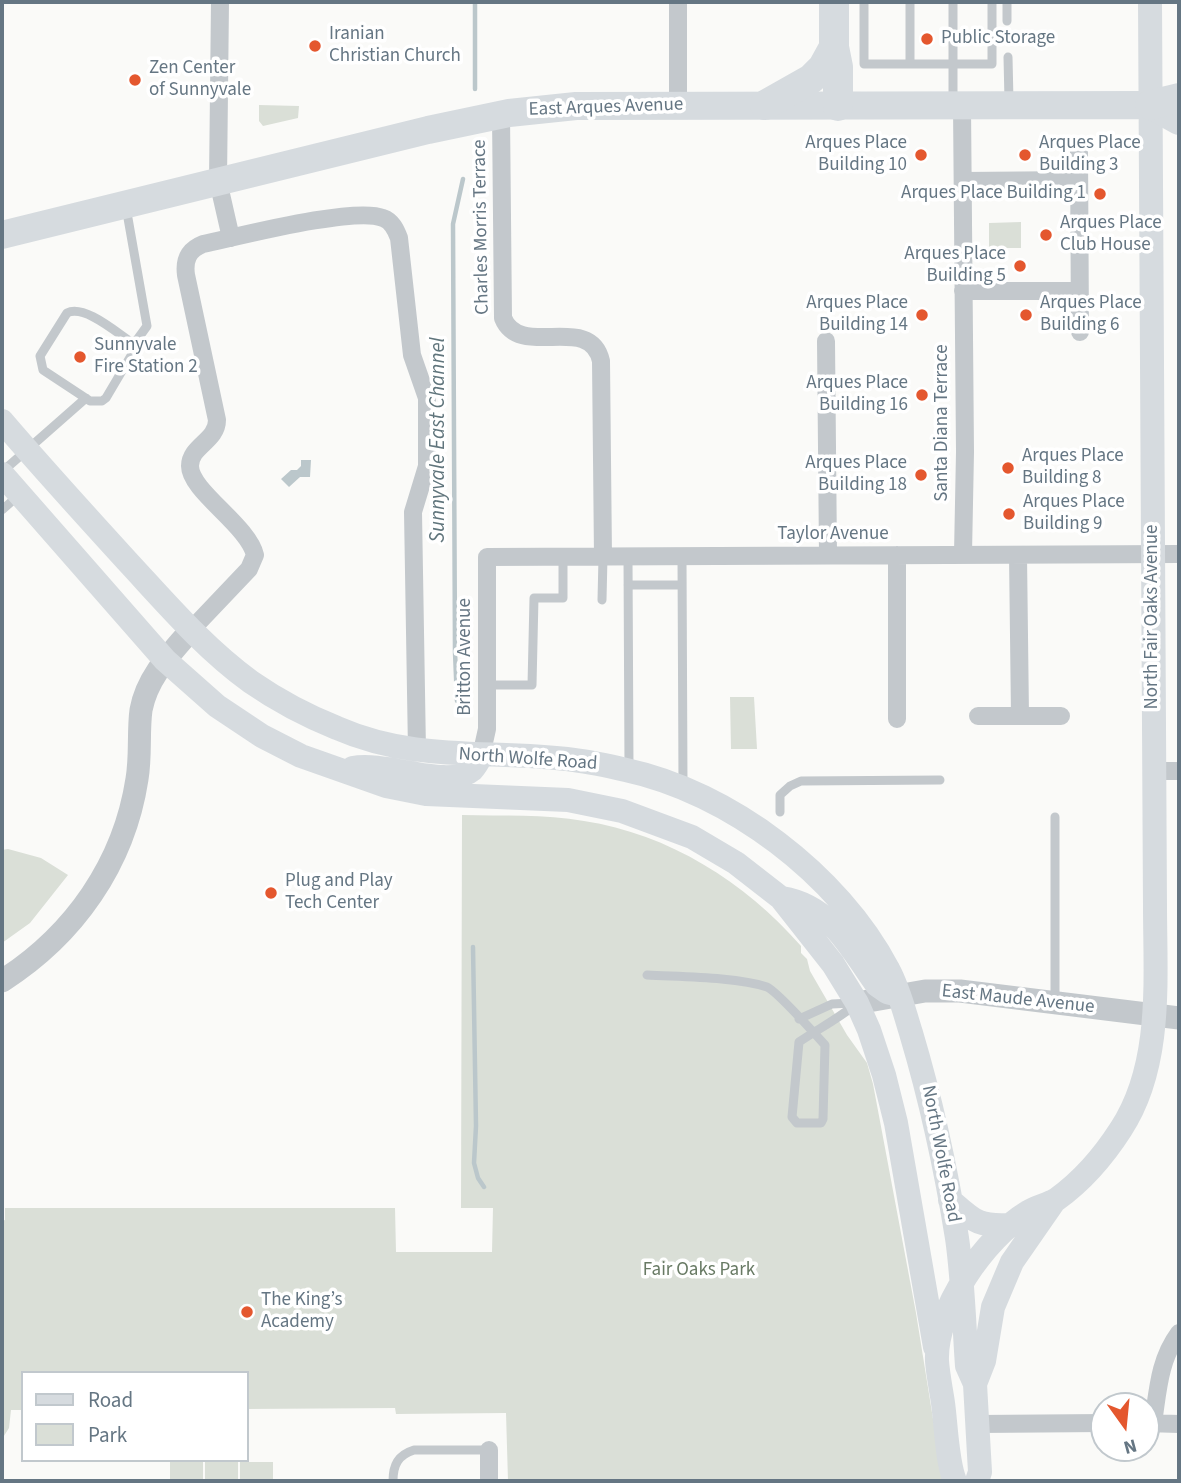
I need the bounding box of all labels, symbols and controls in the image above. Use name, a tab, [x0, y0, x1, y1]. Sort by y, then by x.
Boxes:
place label: Iranian Christian Church	[329, 24, 461, 68]
place label: Public Storage	[941, 28, 1055, 50]
marker: Public Storage	[919, 31, 935, 47]
marker: Iranian Christian Church	[307, 38, 323, 54]
place label: Zen Center of Sunnyvale	[149, 58, 251, 102]
marker: Zen Center of Sunnyvale	[127, 72, 143, 88]
street label: East Arques Avenue	[528, 94, 684, 122]
place label: Arques Place Building 10	[805, 133, 907, 177]
place label: Arques Place Building 3	[1039, 133, 1141, 177]
street label: Charles Morris Terrace	[469, 139, 495, 315]
marker: Arques Place Building 10	[913, 147, 929, 163]
marker: Arques Place Building 3	[1017, 147, 1033, 163]
place label: Arques Place Building 1	[901, 183, 1086, 205]
marker: Arques Place Building 1	[1092, 186, 1108, 202]
place label: Arques Place Club House	[1060, 213, 1162, 257]
marker: Arques Place Club House	[1038, 227, 1054, 243]
place label: Arques Place Building 5	[904, 244, 1006, 288]
marker: Arques Place Building 5	[1012, 258, 1028, 274]
place label: Arques Place Building 14	[806, 293, 908, 337]
place label: Arques Place Building 6	[1040, 293, 1142, 337]
marker: Arques Place Building 14	[914, 307, 930, 323]
marker: Arques Place Building 6	[1018, 307, 1034, 323]
place label: Sunnyvale Fire Station 2	[94, 335, 198, 379]
water label: Sunnyvale East Channel	[426, 337, 452, 543]
street label: Santa Diana Terrace	[932, 344, 954, 502]
marker: Sunnyvale Fire Station 2	[72, 349, 88, 365]
place label: Arques Place Building 16	[806, 373, 908, 417]
marker: Arques Place Building 16	[914, 387, 930, 403]
place label: Arques Place Building 8	[1022, 446, 1124, 490]
place label: Arques Place Building 18	[805, 453, 907, 497]
marker: Arques Place Building 8	[1000, 460, 1016, 476]
marker: Arques Place Building 18	[913, 467, 929, 483]
place label: Arques Place Building 9	[1023, 492, 1125, 536]
marker: Arques Place Building 9	[1001, 506, 1017, 522]
street label: Taylor Avenue	[777, 524, 889, 546]
street label: North Fair Oaks Avenue	[1142, 524, 1164, 710]
street label: Britton Avenue	[455, 598, 477, 716]
street label: North Wolfe Road	[458, 744, 598, 776]
place label: Plug and Play Tech Center	[285, 871, 393, 915]
marker: Plug and Play Tech Center	[263, 885, 279, 901]
street label: East Maude Avenue	[941, 981, 1095, 1019]
street label: North Wolfe Road	[916, 1084, 964, 1224]
park label: Fair Oaks Park	[643, 1260, 755, 1282]
place label: The King’s Academy	[261, 1290, 342, 1334]
marker: The King’s Academy	[239, 1304, 255, 1320]
legend	[21, 1371, 248, 1462]
text: Road	[88, 1385, 133, 1415]
north arrow	[1090, 1392, 1160, 1462]
text: Park	[88, 1420, 127, 1450]
text: N	[1120, 1431, 1140, 1461]

